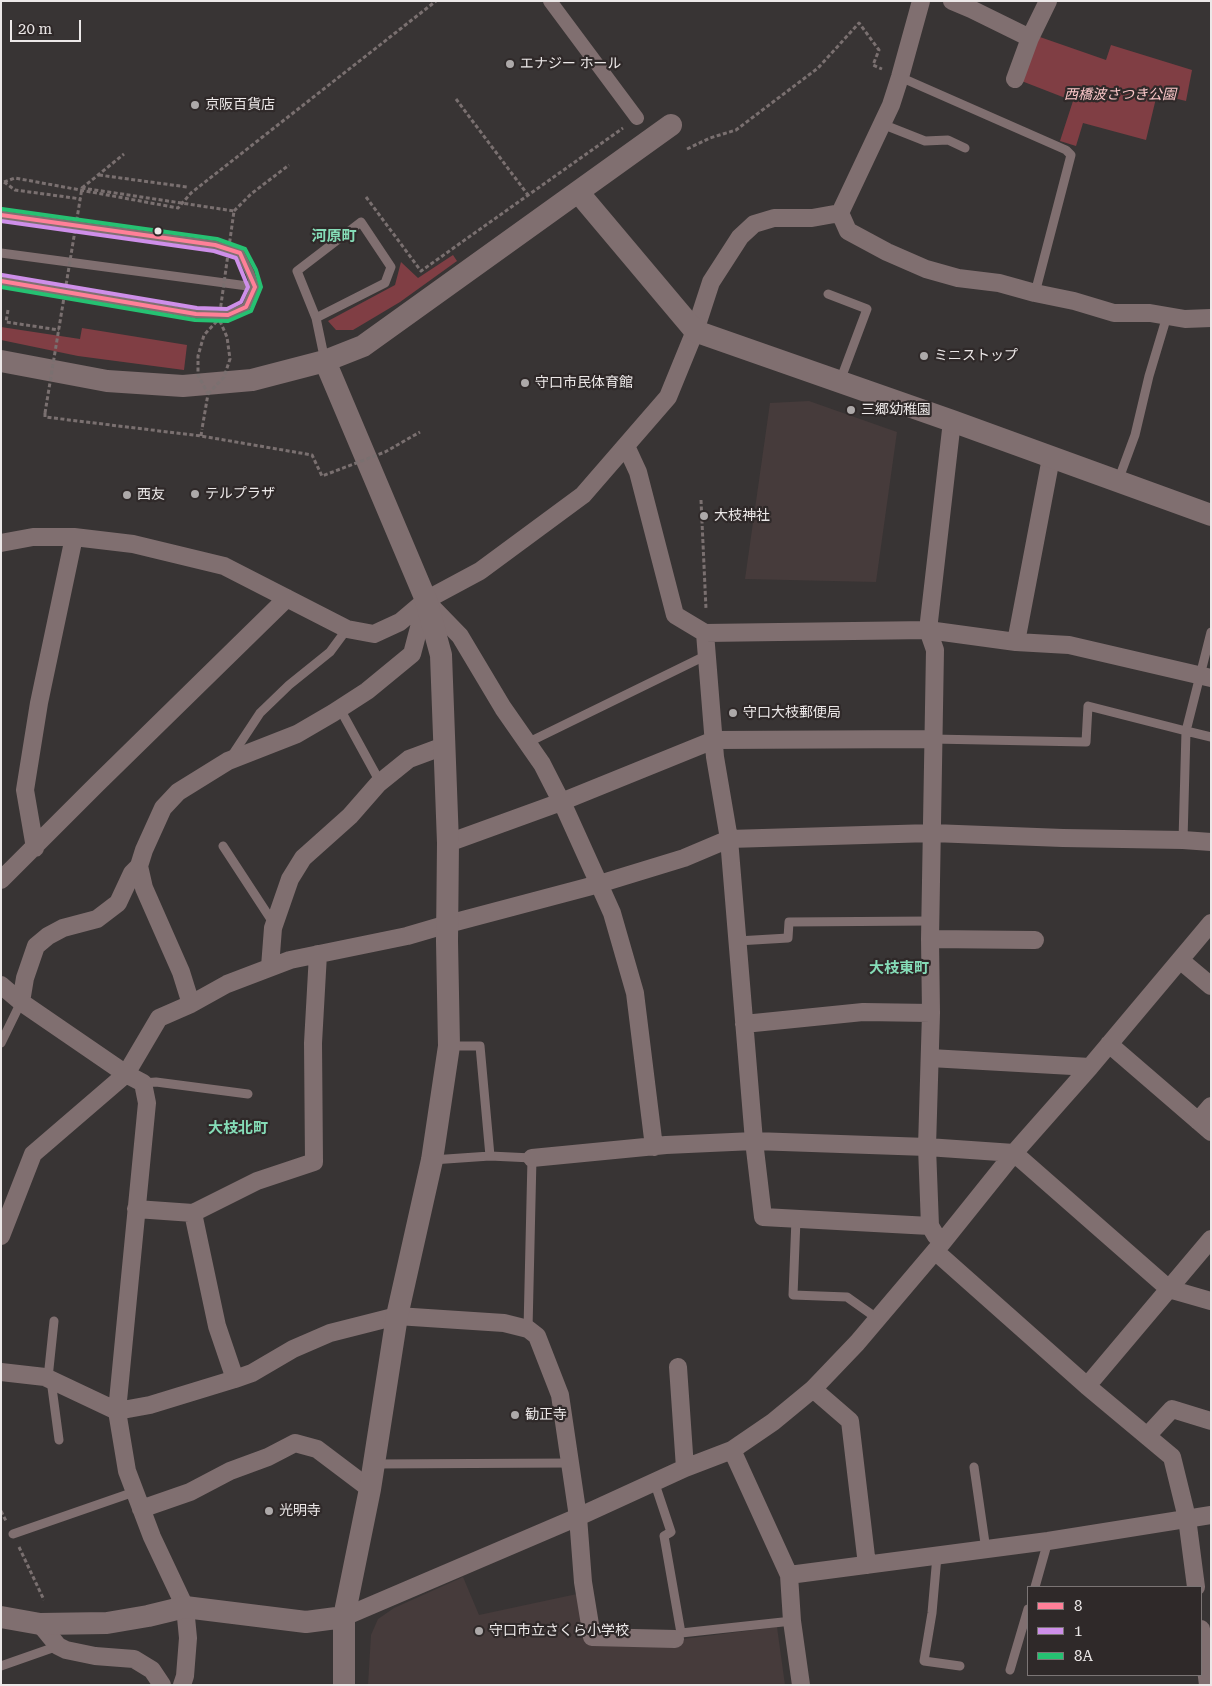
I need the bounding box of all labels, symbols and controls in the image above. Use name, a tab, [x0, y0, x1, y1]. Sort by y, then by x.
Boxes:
scale bar	[12, 10, 84, 42]
text: 20 m	[18, 20, 52, 38]
place label: エナジー ホール	[520, 56, 622, 72]
marker: エナジー ホール	[504, 58, 516, 70]
park label: 西橋波さつき公園	[1064, 87, 1176, 103]
place label: 京阪百貨店	[205, 97, 275, 113]
marker: 京阪百貨店	[189, 99, 201, 111]
unlabelled marker	[153, 226, 163, 236]
district label: 河原町	[312, 228, 356, 246]
place label: ミニストップ	[934, 348, 1018, 364]
marker: ミニストップ	[918, 350, 930, 362]
place label: 守口市民体育館	[535, 375, 633, 391]
marker: 守口市民体育館	[519, 377, 531, 389]
place label: 三郷幼稚園	[861, 402, 931, 418]
marker: 三郷幼稚園	[845, 404, 857, 416]
place label: テルプラザ	[205, 486, 275, 502]
place label: 西友	[137, 487, 165, 503]
marker: テルプラザ	[189, 488, 201, 500]
marker: 西友	[121, 489, 133, 501]
place label: 大枝神社	[714, 508, 770, 524]
marker: 大枝神社	[698, 510, 710, 522]
place label: 守口大枝郵便局	[743, 705, 841, 721]
marker: 守口大枝郵便局	[727, 707, 739, 719]
district label: 大枝東町	[869, 960, 929, 978]
district label: 大枝北町	[208, 1120, 268, 1138]
place label: 勧正寺	[525, 1407, 567, 1423]
marker: 勧正寺	[509, 1409, 521, 1421]
place label: 光明寺	[279, 1503, 321, 1519]
marker: 光明寺	[263, 1505, 275, 1517]
legend	[1027, 1586, 1202, 1676]
text: 8	[1074, 1597, 1082, 1615]
text: 1	[1074, 1622, 1082, 1640]
place label: 守口市立さくら小学校	[489, 1623, 629, 1639]
marker: 守口市立さくら小学校	[473, 1625, 485, 1637]
text: 8A	[1074, 1647, 1093, 1665]

